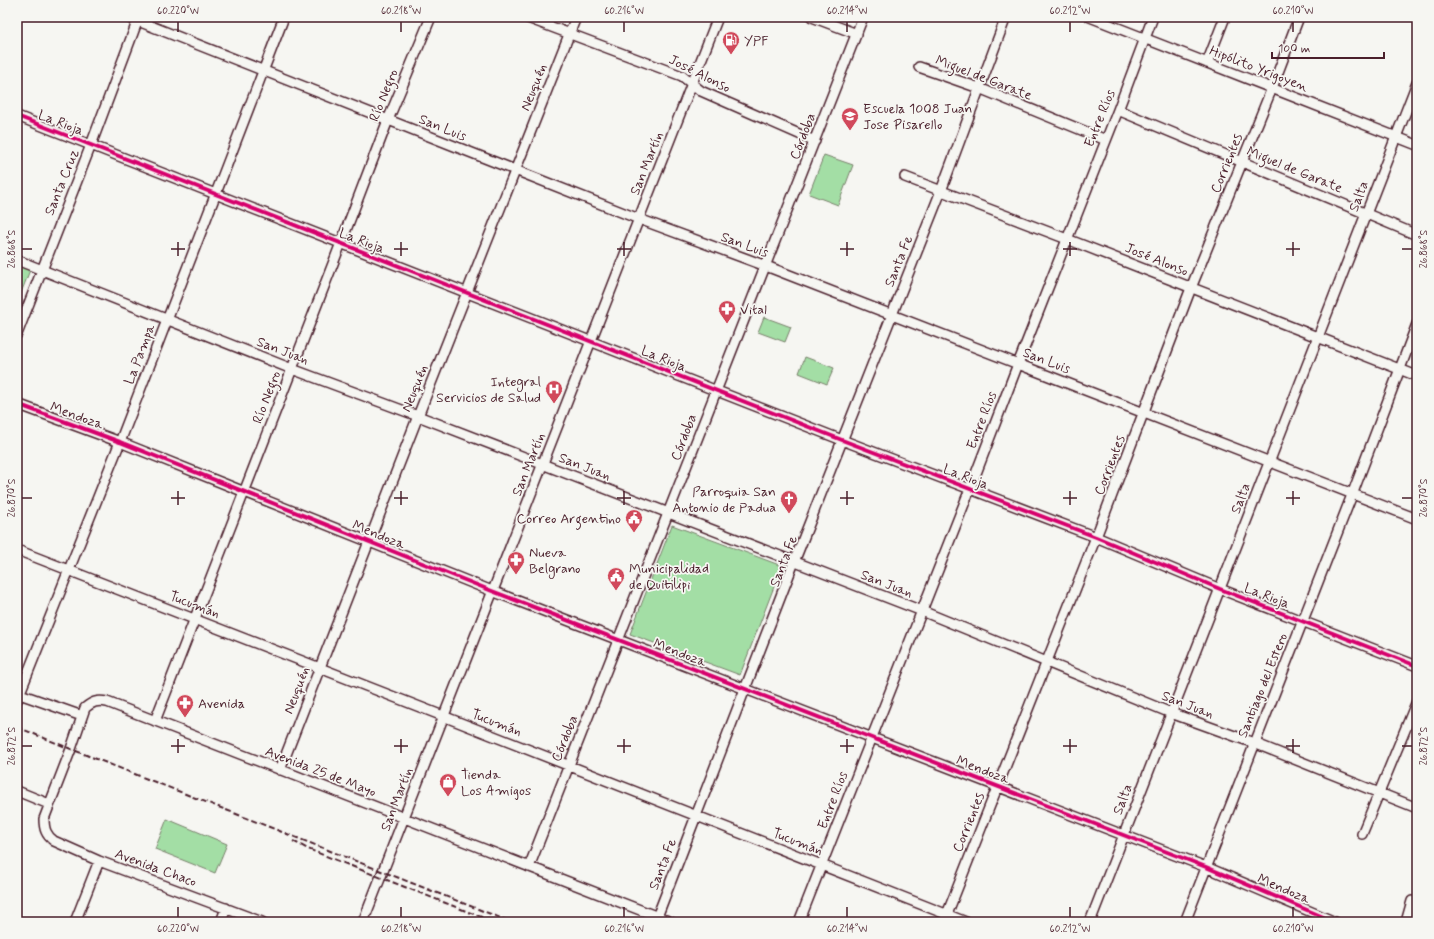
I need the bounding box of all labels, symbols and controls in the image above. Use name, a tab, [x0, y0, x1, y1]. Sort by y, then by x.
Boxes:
text: 60.220°W	[157, 4, 199, 18]
text: 60.218°W	[381, 4, 421, 18]
text: 60.216°W	[604, 4, 644, 18]
text: 60.214°W	[827, 4, 867, 18]
text: 60.212°W	[1050, 4, 1090, 18]
text: 60.210°W	[1273, 4, 1313, 18]
fuel station icon: YPF	[721, 30, 741, 55]
place label: YPF	[744, 32, 769, 50]
scale bar	[1272, 34, 1384, 60]
text: 100 m	[1278, 41, 1310, 57]
street label: Hipólito Yrigoyen	[1207, 42, 1311, 96]
street label: José Alonso	[666, 51, 733, 97]
street label: Miguel de Garate	[932, 51, 1035, 107]
street label: Neuquén	[516, 61, 552, 114]
street label: Río Negro	[365, 66, 404, 125]
street label: Entre Ríos	[1080, 87, 1120, 150]
place label: Escuela 1008 Juan Jose Pisarello	[863, 100, 972, 134]
street label: La Rioja	[35, 106, 86, 140]
school or university icon: Escuela 1008 Juan Jose Pisarello	[840, 106, 860, 131]
street label: San Luis	[416, 110, 469, 146]
street label: Córdoba	[786, 110, 820, 162]
street label: San Martín	[626, 129, 668, 198]
street label: Corrientes	[1207, 130, 1247, 196]
street label: Miguel de Garate	[1243, 142, 1345, 199]
street label: Santa Cruz	[40, 147, 83, 218]
street label: Salta	[1345, 178, 1373, 214]
street label: La Rioja	[336, 224, 387, 258]
street label: San Luis	[718, 228, 771, 262]
text: 26.868°S	[5, 229, 19, 268]
text: 26.868°S	[1417, 229, 1431, 268]
street label: Santa Fe	[881, 233, 917, 290]
street label: José Alonso	[1122, 239, 1191, 281]
pharmacy icon: Vital	[717, 299, 737, 324]
place label: Vital	[740, 301, 767, 319]
street label: La Pampa	[120, 321, 160, 387]
street label: San Juan	[254, 333, 311, 369]
street label: La Rioja	[638, 342, 689, 376]
street label: San Luis	[1020, 344, 1073, 378]
street label: Neuquén	[397, 362, 433, 415]
street label: Río Negro	[249, 368, 287, 427]
place label: Integral Servicios de Salud	[436, 373, 541, 407]
hospital icon: Integral Servicios de Salud	[544, 379, 564, 404]
street label: Entre Ríos	[963, 389, 1001, 452]
street label: Mendoza	[48, 398, 106, 434]
street label: Córdoba	[667, 411, 701, 463]
street label: San Martín	[508, 430, 550, 499]
street label: Corrientes	[1090, 432, 1130, 498]
street label: San Juan	[556, 449, 613, 485]
street label: La Rioja	[940, 460, 991, 494]
text: 26.870°S	[5, 478, 19, 517]
text: 26.870°S	[1417, 478, 1431, 517]
street label: Salta	[1227, 480, 1255, 516]
place label: Parroquia San Antonio de Padua	[672, 483, 776, 517]
church icon: Parroquia San Antonio de Padua	[779, 489, 799, 514]
public building icon: Correo Argentino	[624, 508, 644, 533]
place label: Correo Argentino	[516, 510, 621, 530]
street label: Mendoza	[350, 516, 408, 554]
street label: Santa Fe	[766, 533, 802, 590]
place label: Nueva Belgrano	[529, 544, 581, 579]
pharmacy icon: Nueva Belgrano	[506, 550, 526, 575]
place label: Municipalidad de Quitilipi	[629, 560, 709, 594]
public building icon: Municipalidad de Quitilipi	[606, 566, 626, 591]
street label: San Juan	[858, 566, 915, 602]
street label: La Rioja	[1241, 579, 1292, 613]
street label: Tucumán	[167, 587, 222, 623]
street label: Santiago del Estero	[1234, 630, 1292, 740]
street label: Mendoza	[651, 635, 709, 671]
street label: Neuquén	[280, 664, 314, 717]
street label: San Juan	[1159, 687, 1216, 723]
pharmacy icon: Avenida	[175, 693, 195, 718]
place label: Avenida	[198, 695, 245, 713]
street label: Tucumán	[469, 705, 524, 741]
street label: Córdoba	[547, 712, 582, 764]
text: 26.872°S	[5, 726, 19, 765]
text: 26.872°S	[1417, 726, 1431, 765]
street label: Avenida 25 de Mayo	[262, 742, 379, 801]
street label: Mendoza	[954, 752, 1012, 788]
street label: San Martín	[377, 765, 417, 834]
place label: Tienda Los Amigos	[461, 766, 531, 800]
street label: Entre Ríos	[814, 769, 852, 832]
shop icon: Tienda Los Amigos	[438, 772, 458, 797]
street label: Salta	[1109, 781, 1137, 817]
street label: Corrientes	[949, 789, 989, 855]
street label: Tucumán	[770, 824, 825, 860]
street label: Santa Fe	[645, 836, 681, 893]
street label: Avenida Chaco	[112, 845, 199, 891]
street label: Mendoza	[1255, 870, 1313, 908]
text: 60.220°W	[157, 922, 199, 936]
text: 60.218°W	[381, 922, 421, 936]
text: 60.216°W	[604, 922, 644, 936]
text: 60.214°W	[827, 922, 867, 936]
text: 60.212°W	[1050, 922, 1090, 936]
text: 60.210°W	[1273, 922, 1313, 936]

